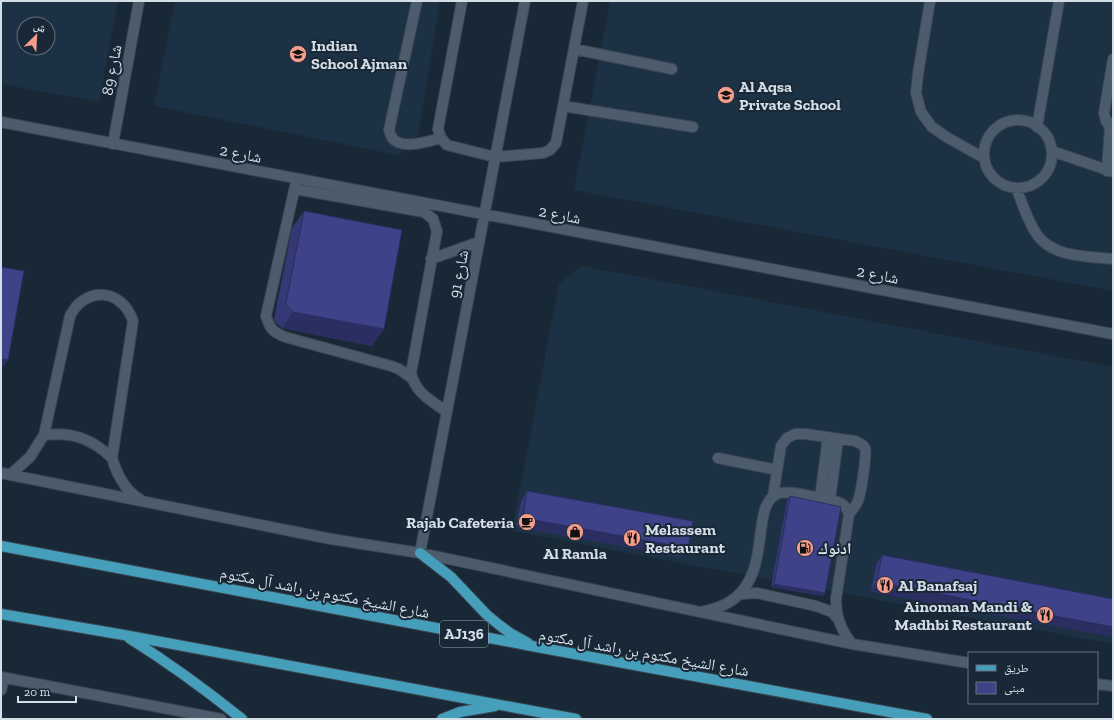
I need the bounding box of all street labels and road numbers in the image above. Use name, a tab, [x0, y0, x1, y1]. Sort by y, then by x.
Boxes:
street label: شارع 89	[97, 43, 127, 97]
street label: شارع 2	[218, 140, 263, 168]
street label: شارع 2	[537, 201, 582, 229]
street label: شارع 91	[445, 248, 473, 300]
street label: شارع 2	[855, 261, 900, 289]
street label: شارع الشيخ مكتوم بن راشد آل مكتوم	[218, 563, 431, 623]
road number: AJ136	[440, 621, 488, 647]
street label: شارع الشيخ مكتوم بن راشد آل مكتوم	[537, 625, 750, 681]

